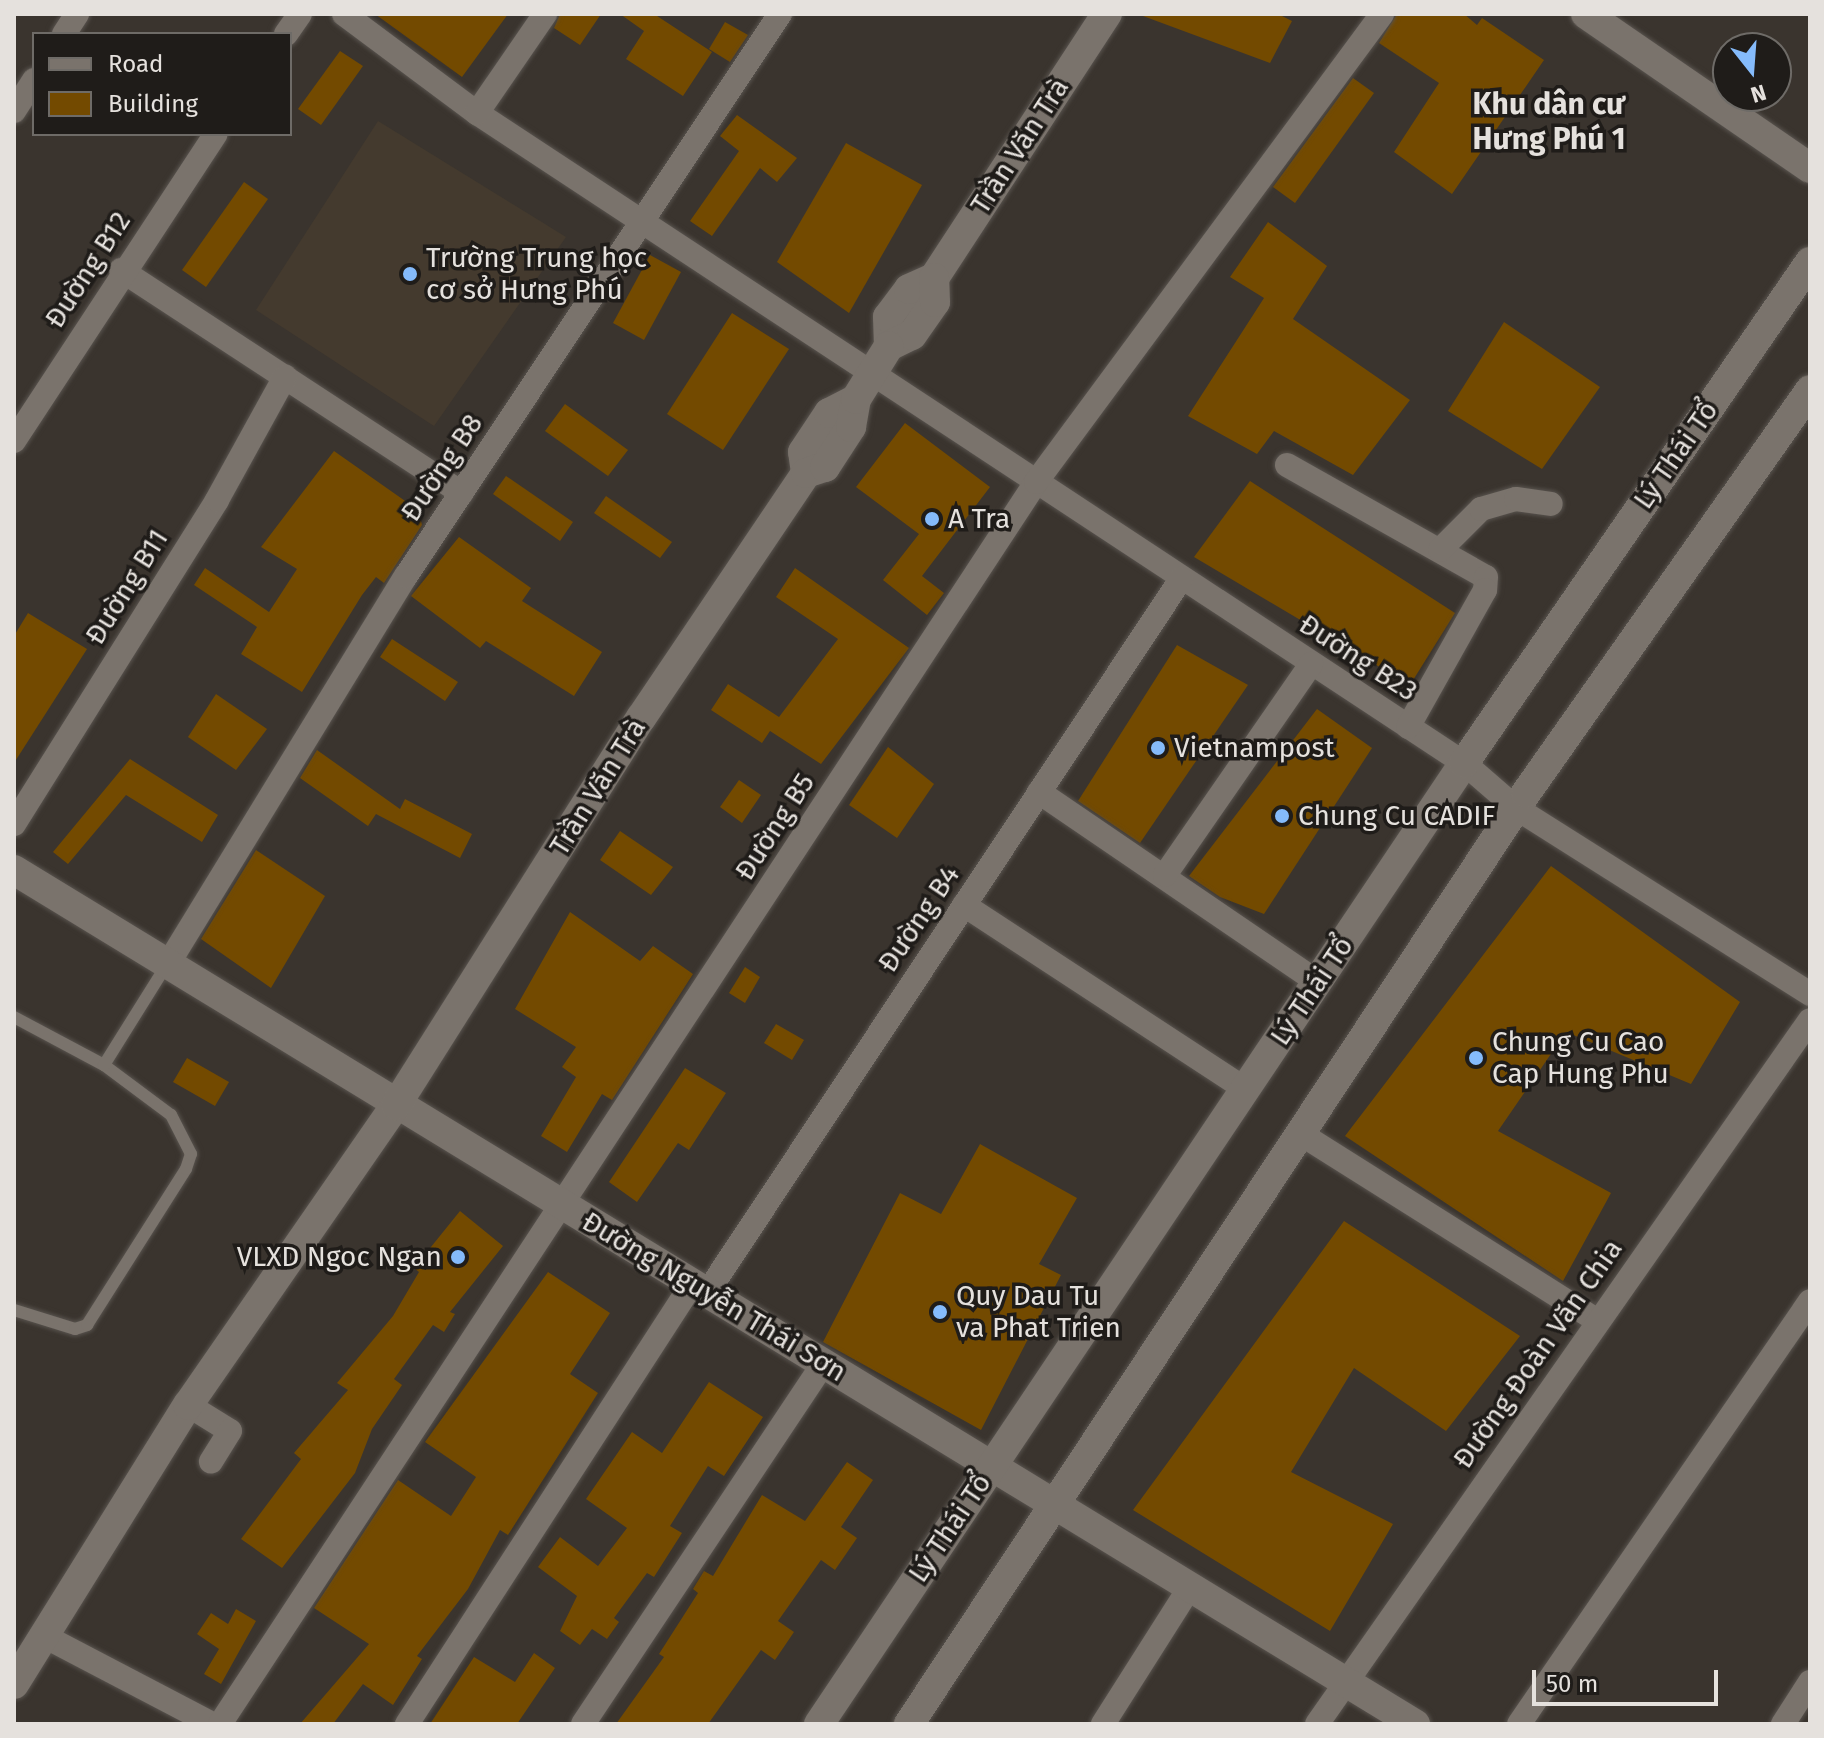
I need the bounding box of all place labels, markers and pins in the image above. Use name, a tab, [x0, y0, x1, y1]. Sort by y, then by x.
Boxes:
place label: Trường Trung học cơ sở Hưng Phú	[426, 241, 647, 307]
marker: Trường Trung học cơ sở Hưng Phú	[401, 265, 419, 283]
place label: A Tra	[948, 502, 1010, 536]
marker: A Tra	[923, 510, 941, 528]
place label: Vietnampost	[1174, 731, 1335, 765]
marker: Vietnampost	[1149, 739, 1167, 757]
place label: Chung Cu CADIF	[1298, 799, 1495, 833]
marker: Chung Cu CADIF	[1273, 807, 1291, 825]
place label: Chung Cu Cao Cap Hung Phu	[1492, 1025, 1669, 1091]
marker: Chung Cu Cao Cap Hung Phu	[1467, 1049, 1485, 1067]
place label: VLXD Ngoc Ngan	[237, 1240, 442, 1274]
marker: VLXD Ngoc Ngan	[449, 1248, 467, 1266]
place label: Quy Dau Tu va Phat Trien	[956, 1279, 1121, 1345]
marker: Quy Dau Tu va Phat Trien	[931, 1303, 949, 1321]

